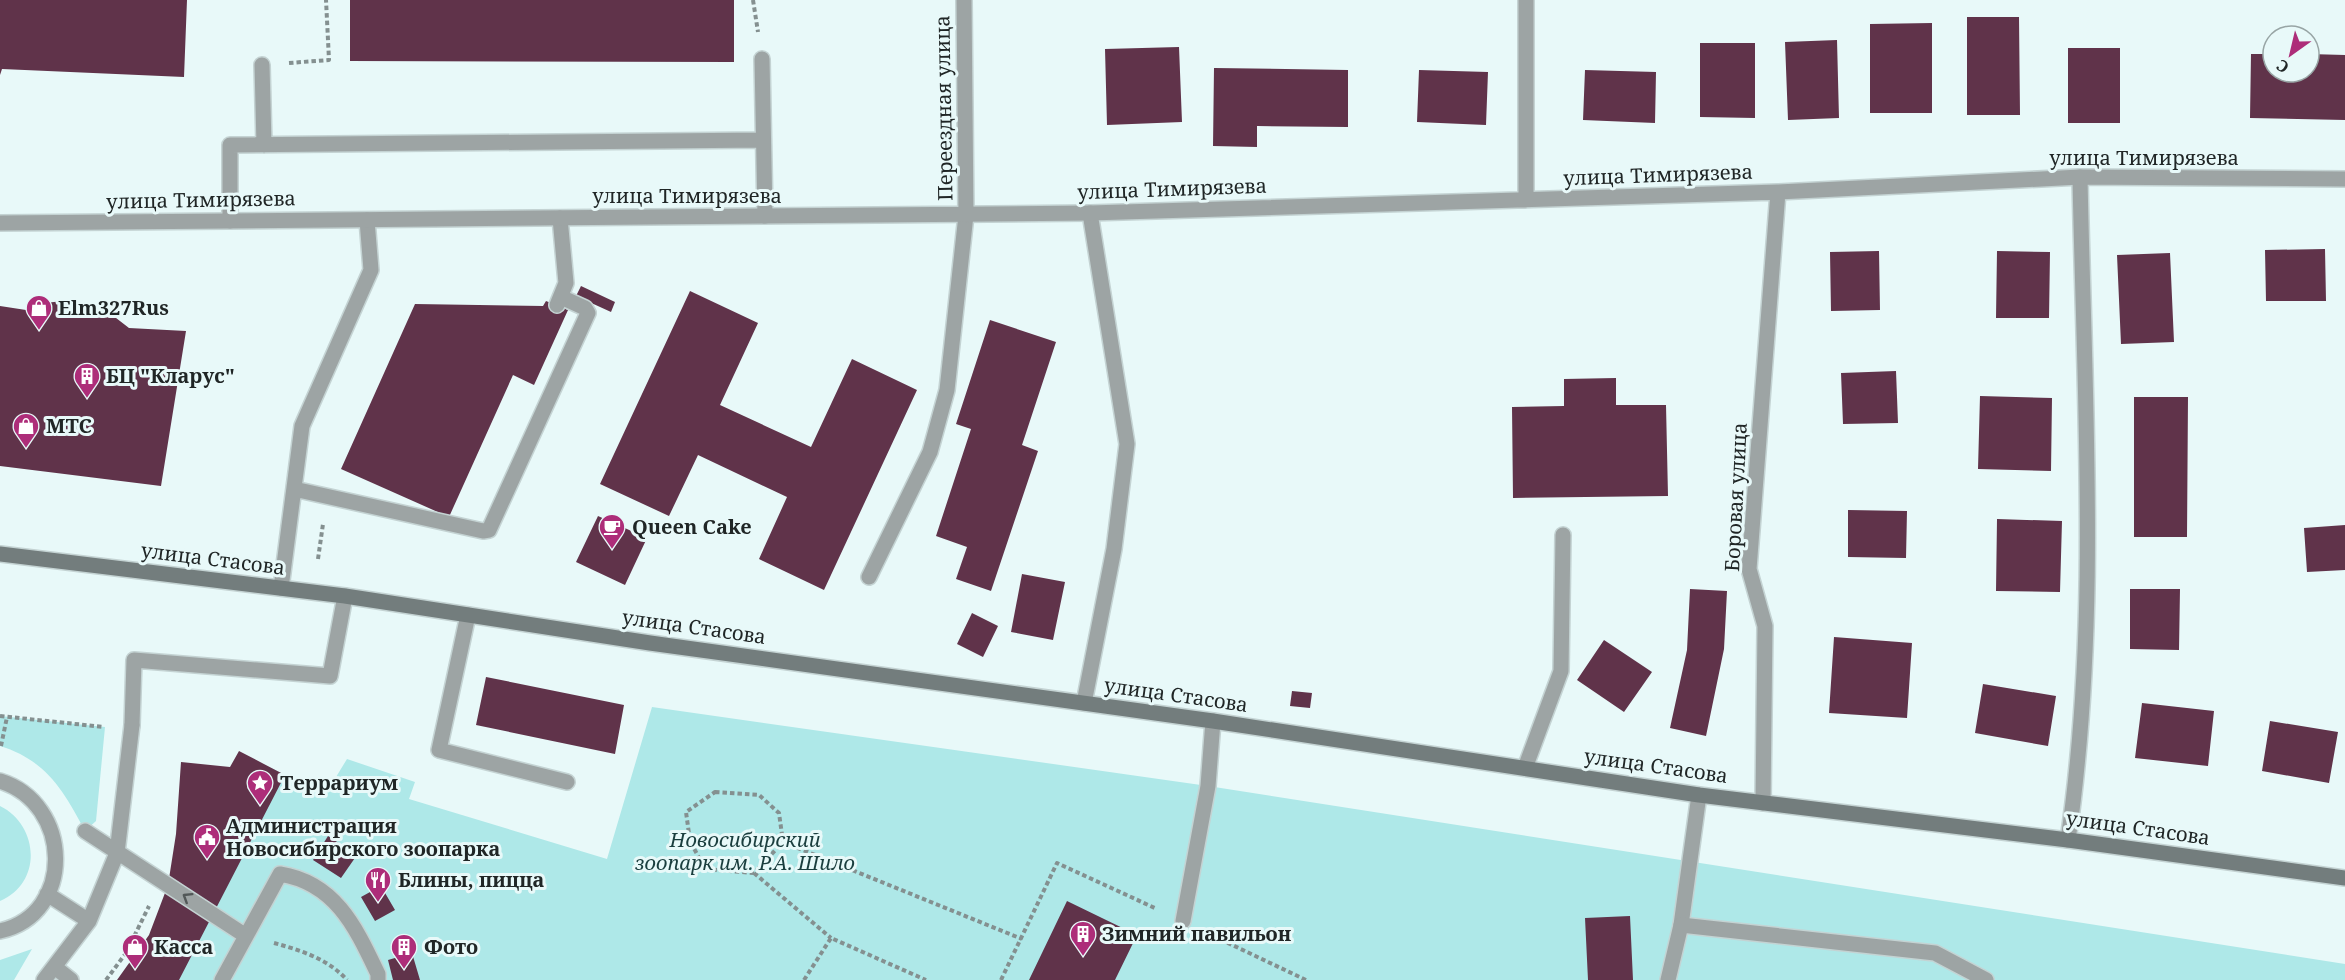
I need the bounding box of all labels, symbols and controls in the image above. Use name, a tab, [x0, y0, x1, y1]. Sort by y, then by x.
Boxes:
street label: Переездная улица	[928, 15, 959, 201]
north arrow	[2261, 24, 2321, 84]
text: С	[2272, 54, 2293, 78]
street label: улица Тимирязева	[2049, 144, 2239, 171]
street label: улица Тимирязева	[1563, 158, 1753, 191]
street label: улица Тимирязева	[1077, 172, 1267, 205]
street label: улица Тимирязева	[592, 182, 782, 209]
street label: улица Тимирязева	[106, 184, 296, 215]
shop icon: Elm327Rus	[24, 293, 54, 331]
place label: Elm327Rus	[58, 294, 169, 321]
building icon: БЦ "Кларус"	[72, 361, 102, 399]
place label: БЦ "Кларус"	[106, 362, 235, 389]
shop icon: МТС	[11, 411, 41, 449]
place label: МТС	[46, 412, 92, 439]
street label: Боровая улица	[1718, 422, 1753, 572]
cafe icon: Queen Cake	[597, 512, 627, 550]
place label: Queen Cake	[632, 513, 752, 540]
street label: улица Стасова	[139, 536, 287, 581]
street label: улица Стасова	[620, 603, 768, 650]
street label: улица Стасова	[1102, 671, 1250, 718]
street label: улица Стасова	[1582, 742, 1730, 789]
place icon: Террариум	[245, 768, 275, 806]
place label: Террариум	[280, 769, 398, 796]
street label: улица Стасова	[2064, 804, 2212, 851]
place label: Администрация Новосибирского зоопарка	[226, 812, 500, 862]
public building icon: Администрация Новосибирского зоопарка	[192, 822, 222, 860]
park label: Новосибирский зоопарк им. Р.А. Шило	[635, 826, 855, 876]
restaurant icon: Блины, пицца	[363, 865, 393, 903]
place label: Блины, пицца	[398, 866, 545, 893]
one-way arrow	[183, 893, 193, 905]
building icon: Зимний павильон	[1068, 919, 1098, 957]
place label: Зимний павильон	[1102, 920, 1292, 947]
shop icon: Касса	[120, 932, 150, 970]
building icon: Фото	[389, 932, 419, 970]
place label: Касса	[154, 933, 213, 960]
place label: Фото	[424, 933, 478, 960]

